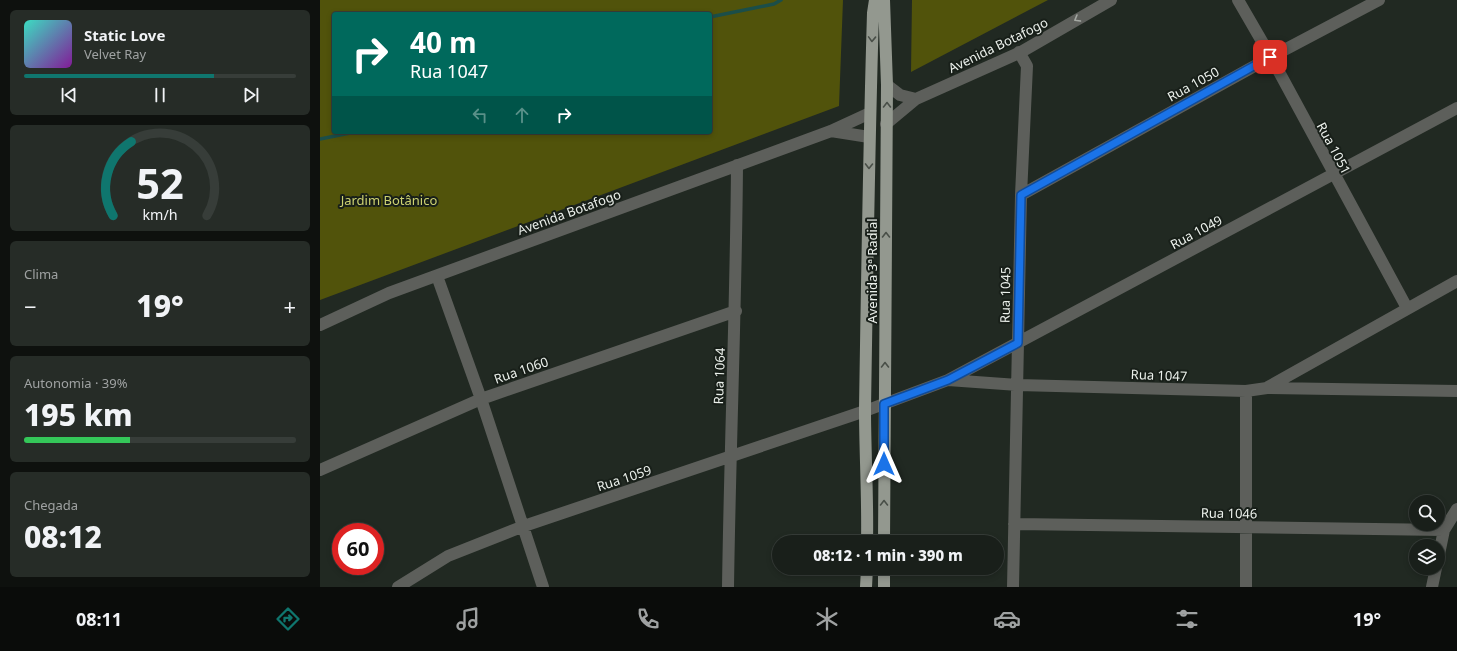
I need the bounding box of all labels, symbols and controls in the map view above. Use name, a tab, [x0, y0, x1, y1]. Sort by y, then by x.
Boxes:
street label: Avenida Botafogo	[945, 13, 1051, 77]
one-way arrow	[1074, 15, 1081, 22]
text: 40 m	[410, 23, 477, 61]
text: Static Love	[84, 25, 165, 45]
icon: right	[344, 28, 396, 80]
one-way arrow	[868, 36, 876, 42]
pin	[1253, 40, 1287, 74]
text: Velvet Ray	[84, 45, 146, 63]
icon: arrive	[1259, 46, 1281, 68]
text: Rua 1047	[410, 59, 488, 83]
street label: Rua 1050	[1164, 62, 1222, 106]
icon: previous	[58, 84, 80, 106]
icon: pause	[149, 84, 171, 106]
icon: next	[240, 84, 262, 106]
one-way arrow	[882, 102, 891, 108]
icon: left	[469, 104, 491, 126]
icon: ahead	[511, 104, 533, 126]
icon: right	[553, 104, 575, 126]
street label: Rua 1051	[1313, 119, 1355, 177]
text: 52	[136, 155, 184, 211]
one-way arrow	[864, 163, 873, 169]
street label: Avenida Botafogo	[515, 185, 623, 239]
park label: Jardim Botânico	[339, 191, 437, 209]
text: km/h	[142, 205, 178, 224]
street label: Rua 1049	[1167, 211, 1225, 253]
street label: Avenida 3ª Radial	[863, 218, 881, 324]
one-way arrow	[882, 232, 890, 238]
text: Clima	[24, 265, 58, 283]
street label: Rua 1045	[996, 267, 1014, 323]
text: 19°	[136, 285, 184, 326]
text: −	[24, 291, 37, 321]
text: +	[283, 291, 296, 321]
street label: Rua 1064	[709, 347, 729, 405]
street label: Rua 1060	[491, 352, 551, 388]
one-way arrow	[881, 362, 889, 368]
street label: Rua 1047	[1130, 365, 1188, 385]
text: Autonomia · 39%	[24, 374, 128, 392]
text: 195 km	[24, 394, 133, 435]
position arrow	[863, 443, 905, 485]
street label: Rua 1059	[594, 461, 654, 495]
map controls	[1409, 495, 1445, 575]
button: search	[1409, 495, 1445, 531]
text: Chegada	[24, 496, 78, 514]
one-way arrow	[880, 500, 888, 506]
street label: Rua 1046	[1201, 504, 1257, 522]
text: 08:12	[24, 516, 102, 557]
speed limit sign: 60	[332, 523, 384, 575]
button: layers	[1409, 539, 1445, 575]
text: 08:12 · 1 min · 390 m	[813, 545, 963, 565]
icon: directions	[274, 605, 302, 633]
icon: music	[454, 605, 482, 633]
icon: phone	[634, 605, 662, 633]
icon: climate	[813, 605, 841, 633]
icon: car	[993, 605, 1021, 633]
icon: filters	[1173, 605, 1201, 633]
text: 08:11	[76, 607, 122, 631]
text: 19°	[1353, 607, 1381, 631]

